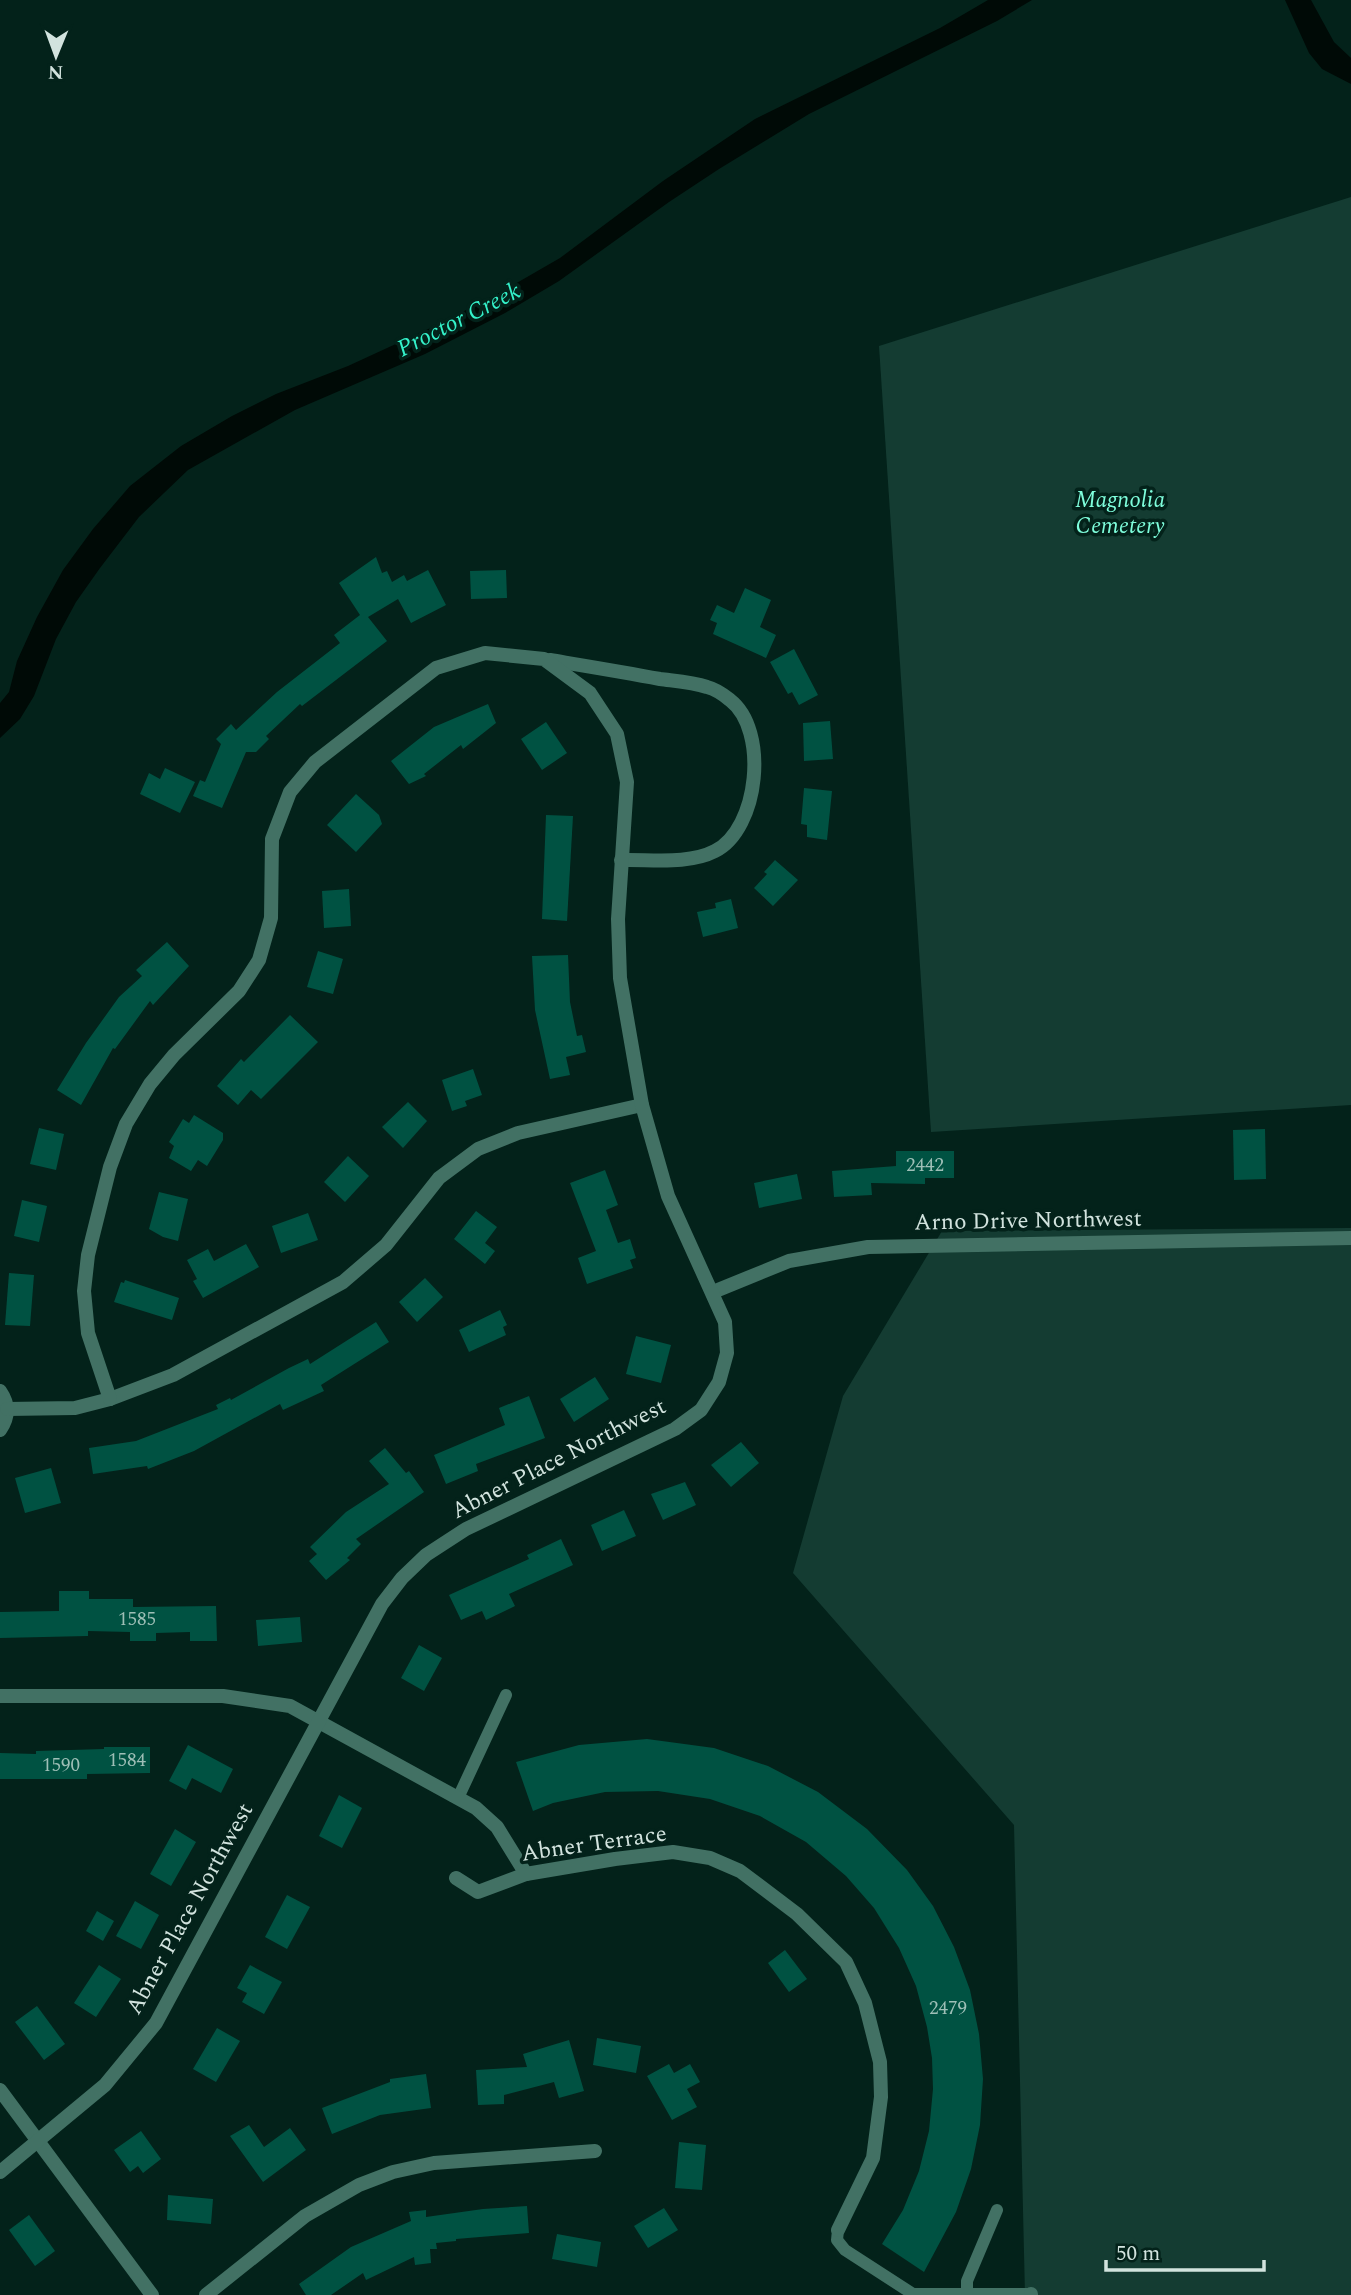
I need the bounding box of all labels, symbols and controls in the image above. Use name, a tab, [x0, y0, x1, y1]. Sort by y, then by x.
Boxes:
north arrow	[21, 21, 91, 91]
text: N	[48, 57, 64, 86]
water label: Proctor Creek	[391, 273, 527, 367]
park label: Magnolia Cemetery	[1075, 483, 1165, 544]
house number: 2442	[906, 1151, 944, 1180]
street label: Arno Drive Northwest	[914, 1202, 1142, 1240]
street label: Abner Place Northwest	[445, 1390, 673, 1528]
house number: 1585	[118, 1605, 156, 1634]
house number: 1584	[108, 1746, 146, 1775]
house number: 1590	[42, 1751, 80, 1780]
street label: Abner Place Northwest	[117, 1797, 263, 2021]
street label: Abner Terrace	[519, 1816, 669, 1872]
house number: 2479	[929, 1994, 967, 2023]
scale bar	[1106, 2228, 1264, 2272]
text: 50 m	[1116, 2238, 1160, 2270]

